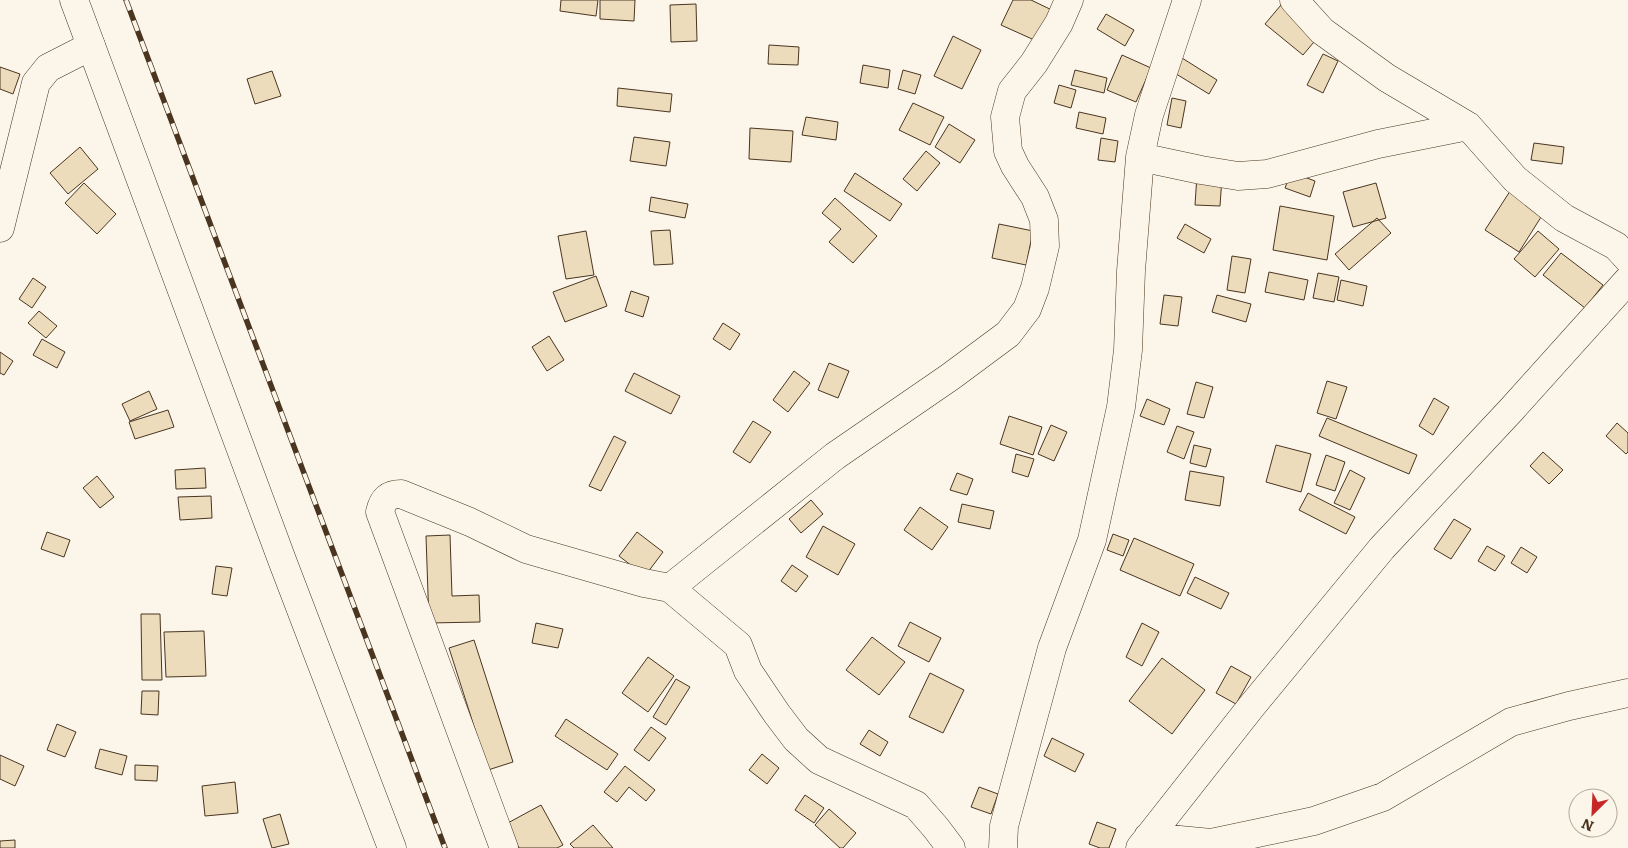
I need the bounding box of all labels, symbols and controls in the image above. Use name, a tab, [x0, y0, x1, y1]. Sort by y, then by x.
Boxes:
north arrow	[1568, 788, 1618, 838]
text: N	[1578, 814, 1597, 837]

